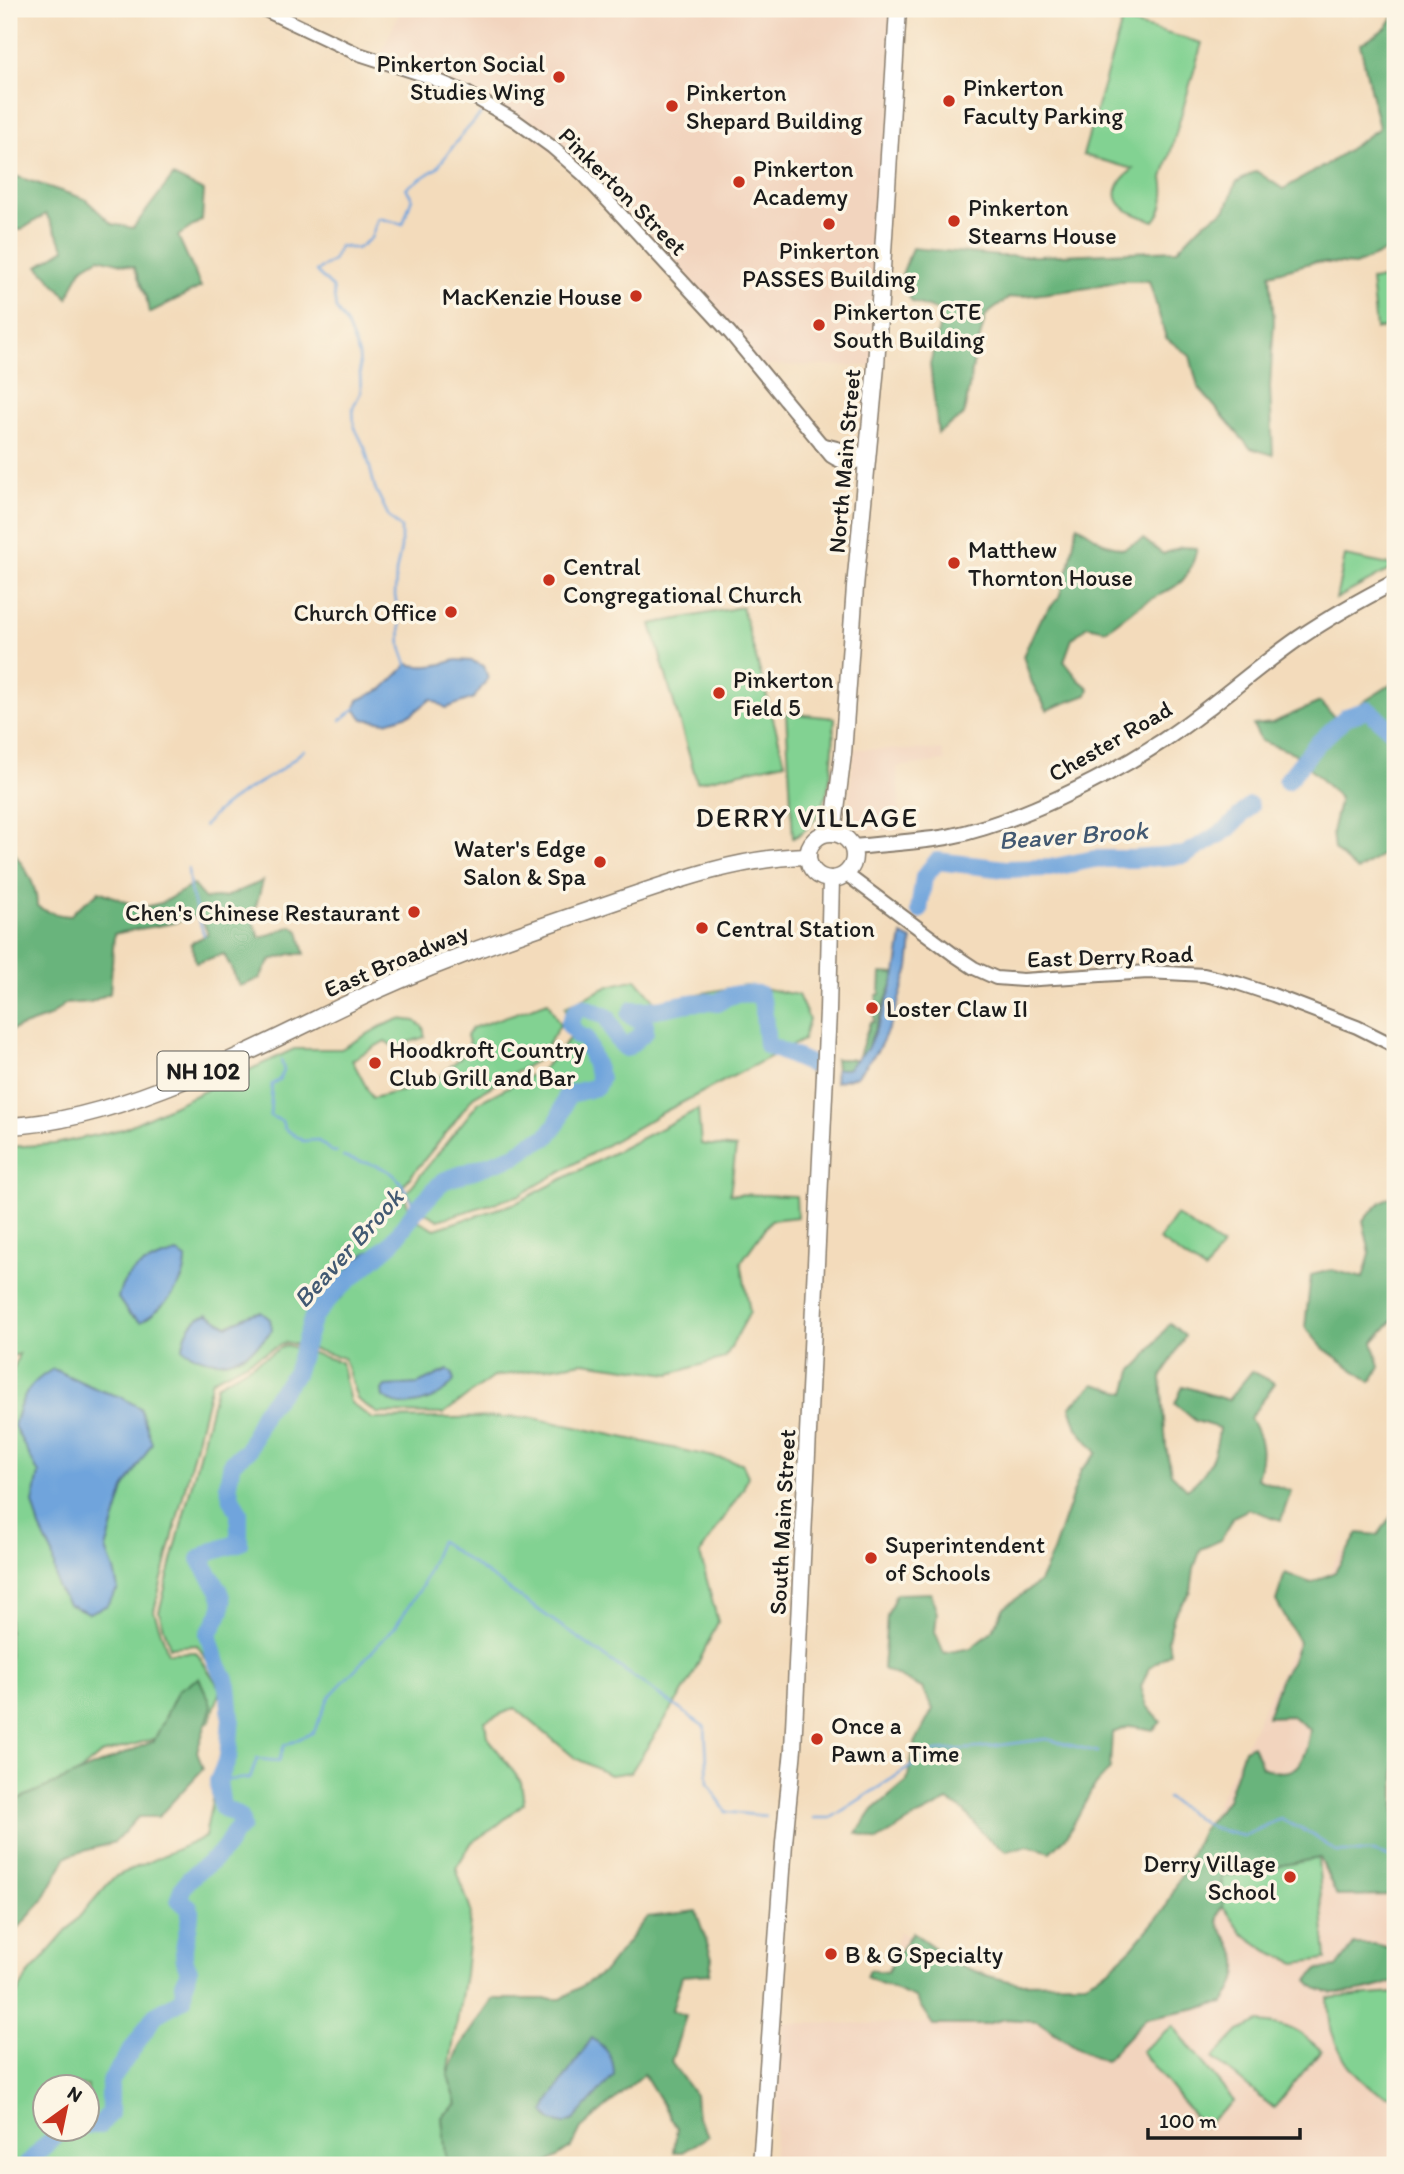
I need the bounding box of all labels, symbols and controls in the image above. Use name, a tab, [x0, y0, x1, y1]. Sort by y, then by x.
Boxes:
place label: Pinkerton Social Studies Wing	[377, 49, 546, 106]
marker: Pinkerton Social Studies Wing	[551, 69, 567, 85]
place label: Pinkerton Faculty Parking	[963, 73, 1124, 130]
place label: Pinkerton Shepard Building	[686, 78, 863, 135]
marker: Pinkerton Faculty Parking	[941, 93, 957, 109]
marker: Pinkerton Shepard Building	[664, 98, 680, 114]
street label: Pinkerton Street	[553, 121, 693, 261]
place label: Pinkerton Academy	[753, 154, 854, 211]
marker: Pinkerton Academy	[731, 174, 747, 190]
place label: Pinkerton Stearns House	[968, 193, 1117, 250]
marker: Pinkerton Stearns House	[946, 213, 962, 229]
marker: Pinkerton PASSES Building	[821, 216, 837, 232]
place label: Pinkerton PASSES Building	[742, 236, 917, 293]
place label: MacKenzie House	[442, 282, 622, 311]
marker: MacKenzie House	[628, 288, 644, 304]
place label: Pinkerton CTE South Building	[833, 297, 985, 354]
marker: Pinkerton CTE South Building	[811, 317, 827, 333]
street label: North Main Street	[821, 367, 867, 555]
place label: Matthew Thornton House	[968, 535, 1133, 592]
place label: Central Congregational Church	[563, 552, 802, 609]
marker: Matthew Thornton House	[946, 555, 962, 571]
marker: Central Congregational Church	[541, 572, 557, 588]
place label: Church Office	[293, 598, 437, 627]
marker: Church Office	[443, 604, 459, 620]
place label: Pinkerton Field 5	[733, 665, 834, 722]
marker: Pinkerton Field 5	[711, 685, 727, 701]
street label: Chester Road	[1043, 694, 1177, 788]
district label: DERRY VILLAGE	[695, 800, 919, 834]
water label: Beaver Brook	[997, 814, 1150, 856]
place label: Water's Edge Salon & Spa	[454, 834, 586, 891]
marker: Water's Edge Salon & Spa	[592, 854, 608, 870]
place label: Chen's Chinese Restaurant	[125, 898, 400, 927]
marker: Chen's Chinese Restaurant	[406, 904, 422, 920]
place label: Central Station	[716, 914, 875, 943]
street label: East Broadway	[319, 916, 473, 1003]
marker: Central Station	[694, 920, 710, 936]
street label: East Derry Road	[1026, 939, 1194, 973]
place label: Loster Claw II	[886, 994, 1028, 1023]
marker: Loster Claw II	[864, 1000, 880, 1016]
place label: Hoodkroft Country Club Grill and Bar	[389, 1035, 584, 1092]
road number: NH 102	[158, 1052, 248, 1090]
marker: Hoodkroft Country Club Grill and Bar	[367, 1055, 383, 1071]
water label: Beaver Brook	[286, 1181, 411, 1314]
street label: South Main Street	[763, 1428, 801, 1616]
place label: Superintendent of Schools	[885, 1530, 1045, 1587]
marker: Superintendent of Schools	[863, 1550, 879, 1566]
place label: Once a Pawn a Time	[831, 1711, 959, 1768]
marker: Once a Pawn a Time	[809, 1731, 825, 1747]
place label: Derry Village School	[1143, 1849, 1276, 1906]
marker: Derry Village School	[1282, 1869, 1298, 1885]
place label: B & G Specialty	[845, 1940, 1003, 1969]
marker: B & G Specialty	[823, 1946, 839, 1962]
north arrow	[32, 2072, 102, 2142]
text: N	[63, 2081, 87, 2107]
scale bar	[1148, 2097, 1301, 2141]
text: 100 m	[1159, 2108, 1217, 2133]

